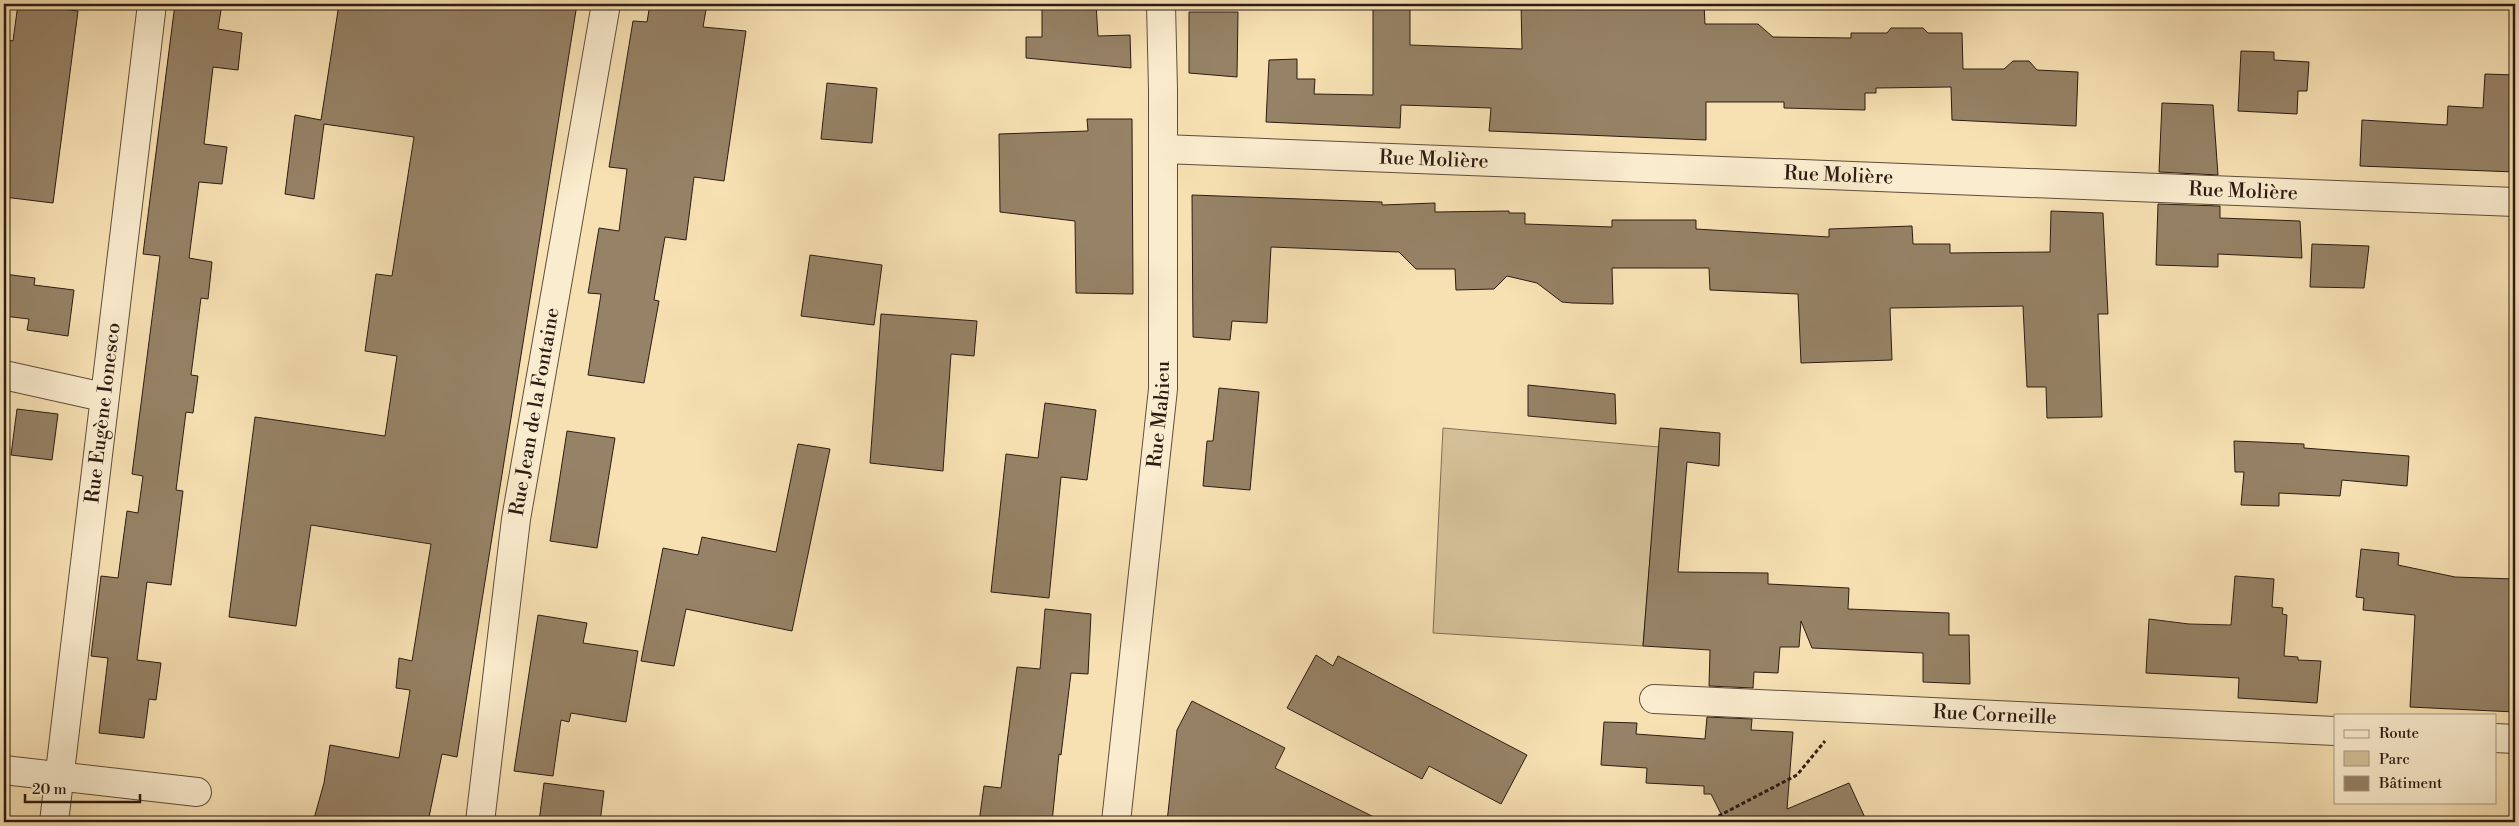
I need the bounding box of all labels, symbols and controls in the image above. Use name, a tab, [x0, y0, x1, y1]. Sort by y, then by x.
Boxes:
street label: Rue Molière	[1379, 145, 1489, 174]
street label: Rue Molière	[1783, 161, 1894, 190]
street label: Rue Molière	[2188, 177, 2298, 206]
street label: Rue Jean de la Fontaine	[504, 306, 565, 518]
street label: Rue Eugène Ionesco	[80, 321, 126, 505]
street label: Rue Mahieu	[1142, 360, 1176, 469]
street label: Rue Corneille	[1932, 700, 2057, 730]
legend	[2334, 714, 2496, 804]
text: Route	[2379, 724, 2419, 743]
text: Parc	[2379, 750, 2410, 769]
scale bar	[25, 771, 140, 803]
text: Bâtiment	[2378, 774, 2443, 793]
text: 20 m	[32, 780, 67, 799]

